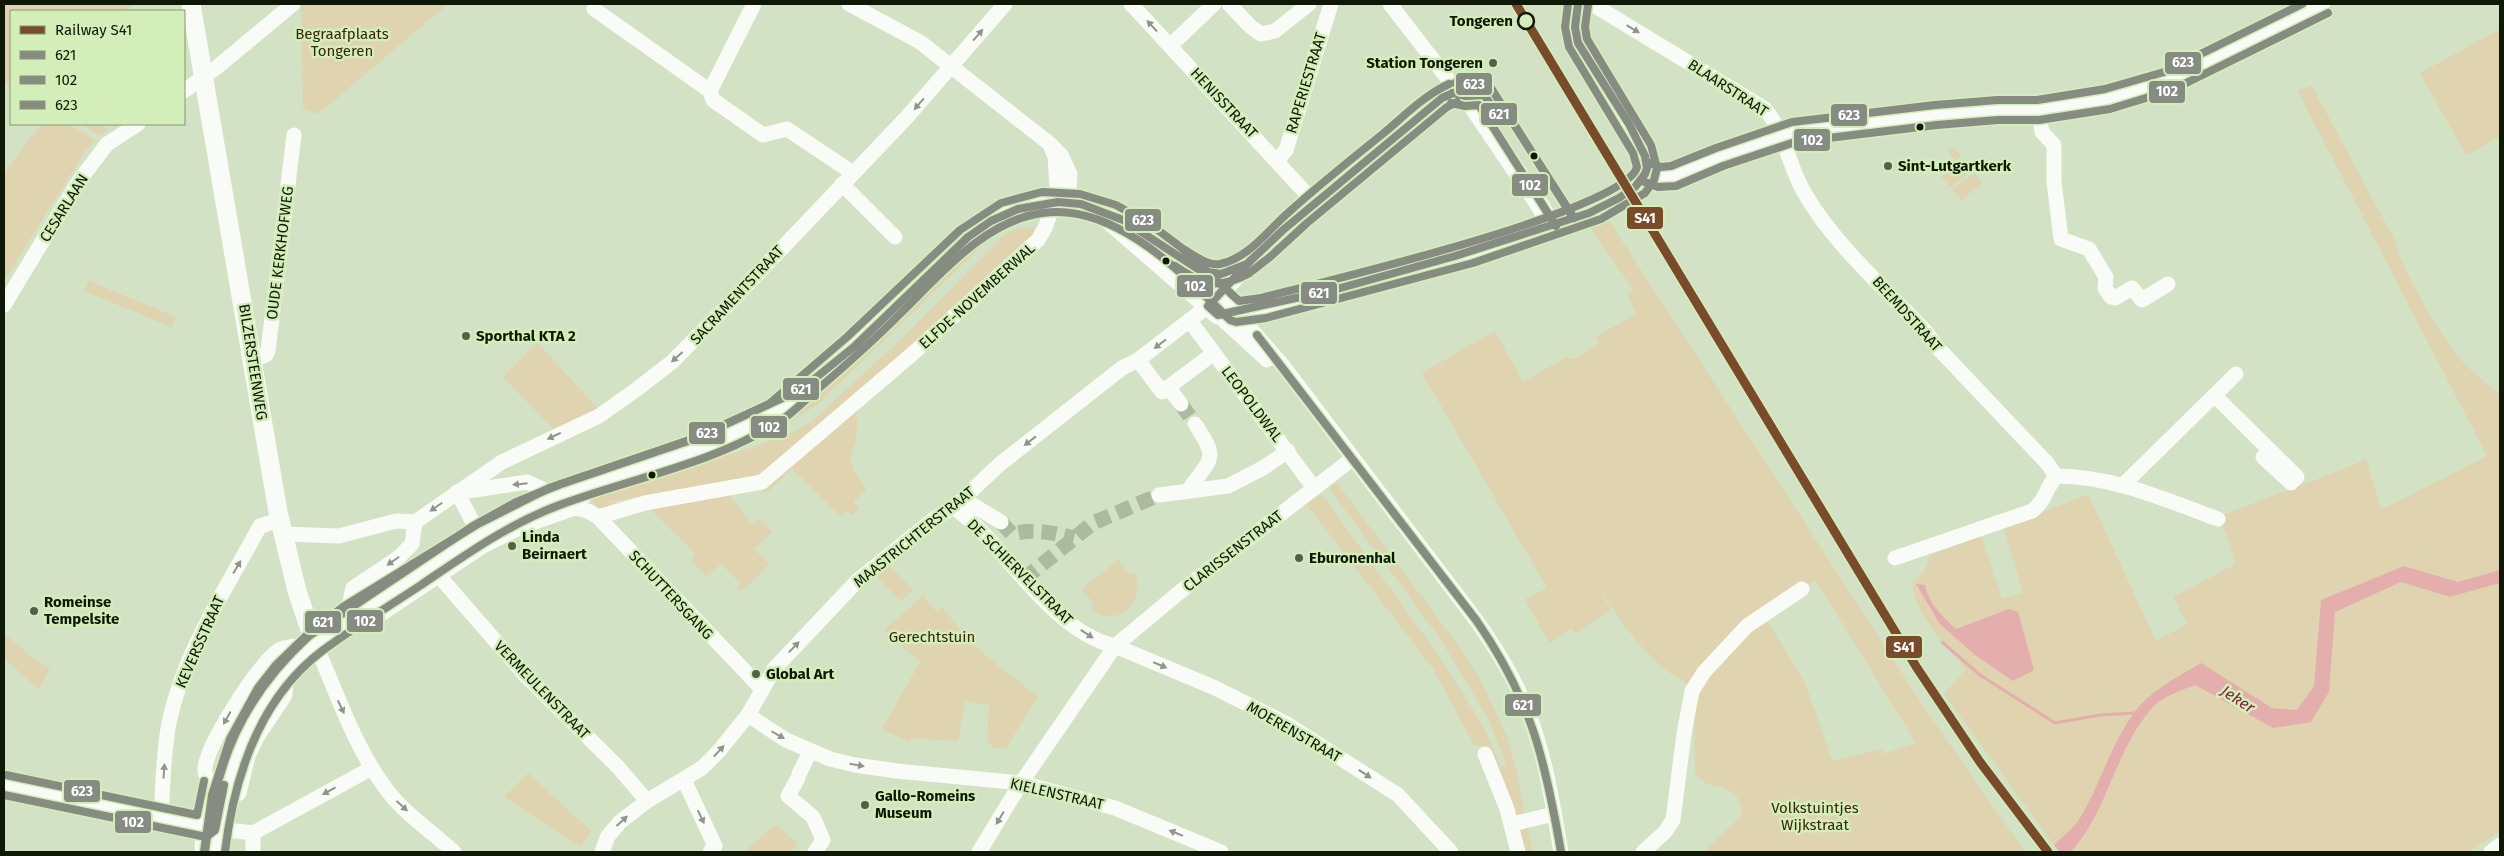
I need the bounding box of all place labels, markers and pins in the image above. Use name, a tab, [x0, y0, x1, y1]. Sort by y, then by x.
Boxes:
place label: Tongeren	[1450, 12, 1513, 30]
marker: Tongeren	[1517, 12, 1535, 30]
place label: Station Tongeren	[1366, 54, 1483, 72]
marker: Station Tongeren	[1487, 57, 1499, 69]
unlabelled marker	[1915, 122, 1925, 132]
unlabelled marker	[1529, 151, 1539, 161]
place label: Sint-Lutgartkerk	[1898, 157, 2012, 175]
marker: Sint-Lutgartkerk	[1882, 160, 1894, 172]
unlabelled marker	[1161, 256, 1171, 266]
place label: Sporthal KTA 2	[476, 327, 576, 345]
marker: Sporthal KTA 2	[460, 330, 472, 342]
unlabelled marker	[647, 470, 657, 480]
place label: Linda Beirnaert	[522, 528, 587, 563]
marker: Linda Beirnaert	[506, 540, 518, 552]
place label: Eburonenhal	[1309, 549, 1396, 567]
marker: Eburonenhal	[1293, 552, 1305, 564]
place label: Romeinse Tempelsite	[44, 593, 119, 628]
marker: Romeinse Tempelsite	[28, 605, 40, 617]
place label: Global Art	[766, 665, 835, 683]
marker: Global Art	[750, 668, 762, 680]
place label: Gallo-Romeins Museum	[875, 787, 975, 822]
marker: Gallo-Romeins Museum	[859, 799, 871, 811]

